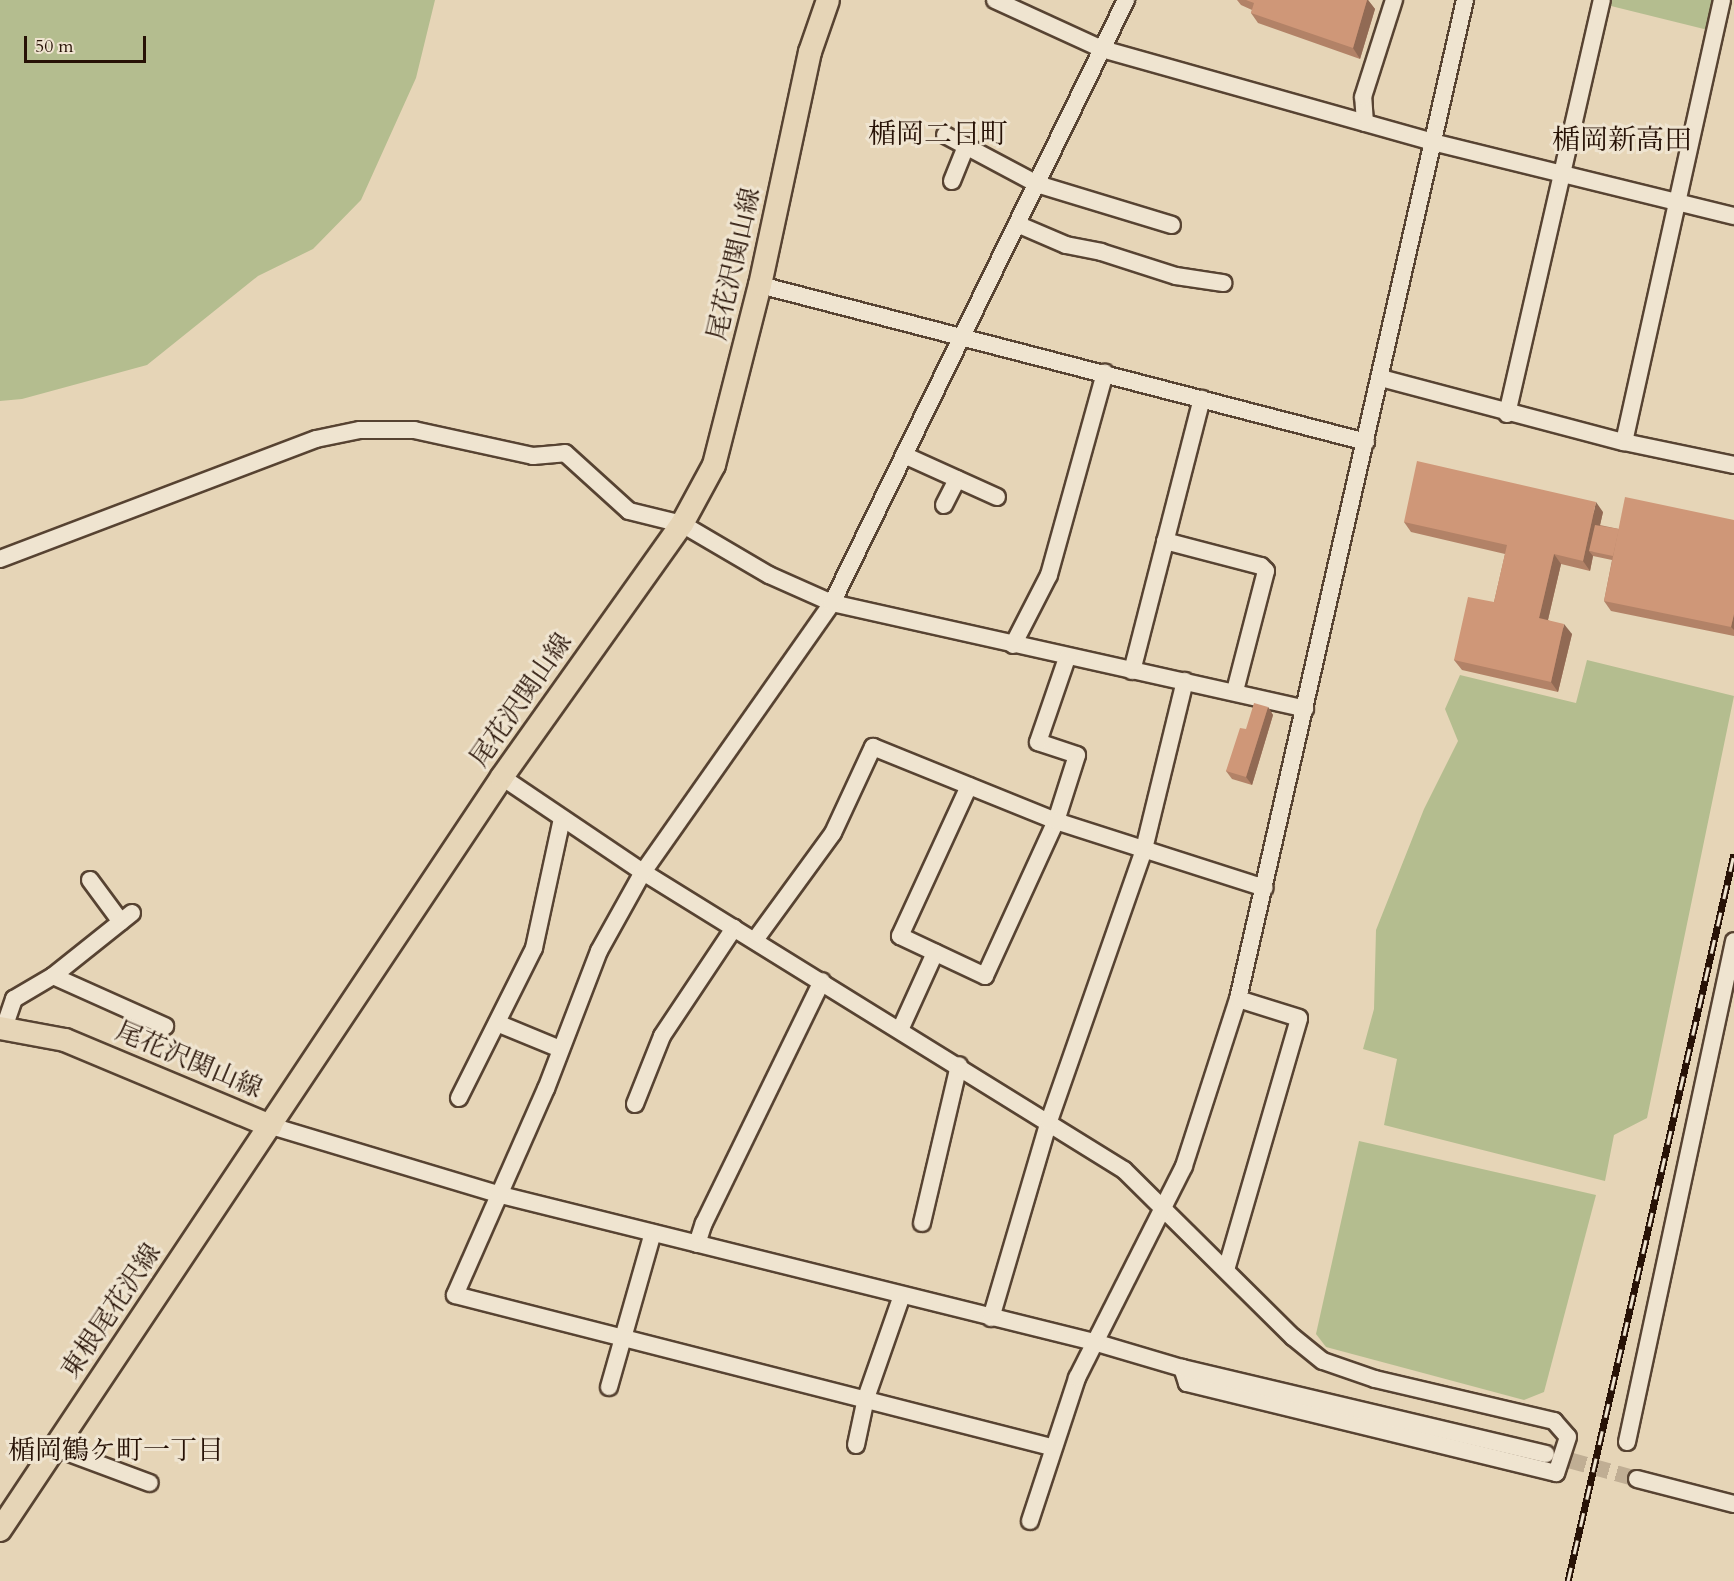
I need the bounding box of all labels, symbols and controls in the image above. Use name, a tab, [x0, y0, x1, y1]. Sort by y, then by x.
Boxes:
scale bar	[27, 24, 148, 62]
text: 50 m	[35, 34, 74, 59]
district label: 楯岡二日町	[868, 117, 1008, 151]
district label: 楯岡新高田	[1552, 123, 1692, 157]
street label: 尾花沢関山線	[701, 184, 767, 344]
street label: 尾花沢関山線	[463, 627, 579, 773]
street label: 尾花沢関山線	[111, 1015, 267, 1105]
street label: 東根尾花沢線	[54, 1238, 168, 1384]
district label: 楯岡鶴ケ町一丁目	[8, 1435, 224, 1467]

